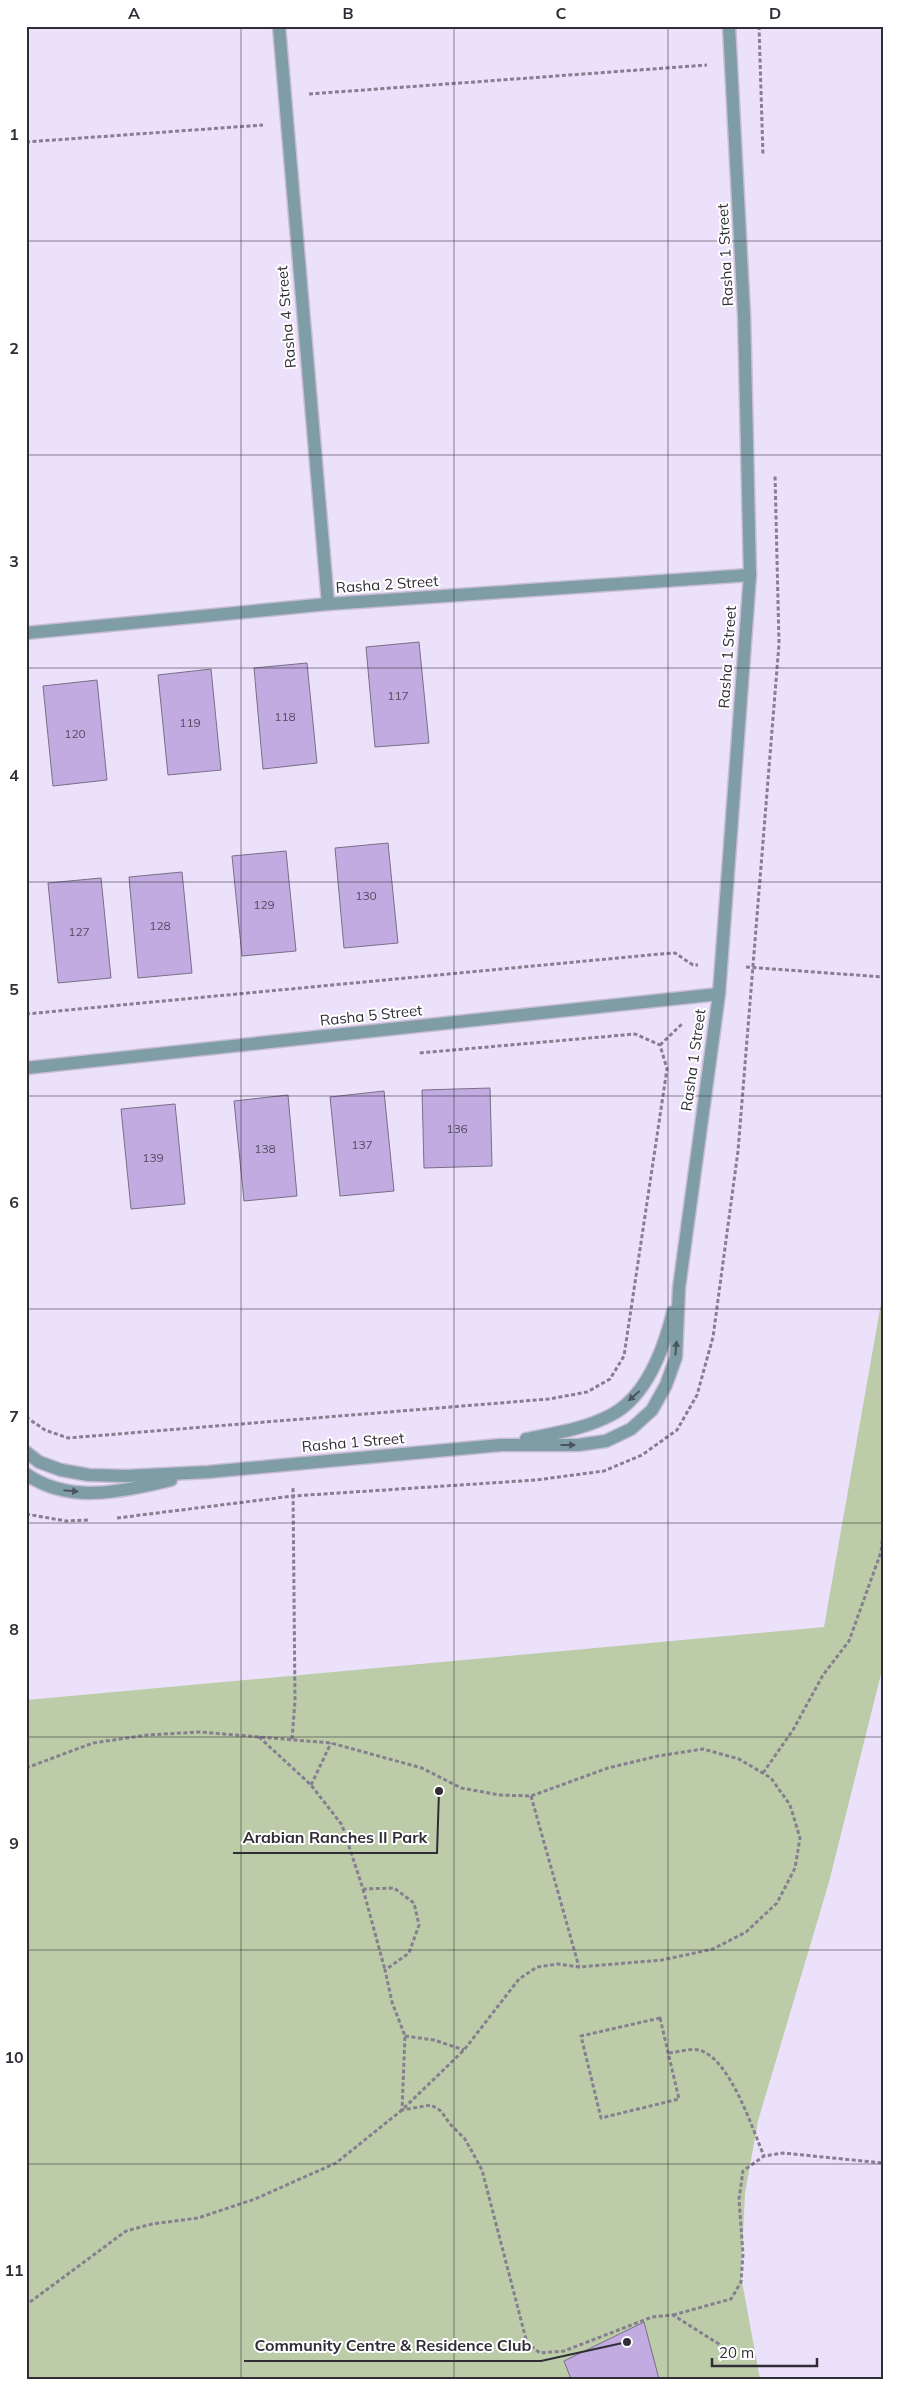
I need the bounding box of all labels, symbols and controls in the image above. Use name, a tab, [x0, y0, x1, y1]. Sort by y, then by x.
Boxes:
text: A	[128, 3, 140, 23]
text: B	[342, 3, 354, 23]
text: C	[556, 3, 567, 23]
text: D	[769, 3, 781, 23]
text: 1	[9, 124, 19, 144]
street label: Rasha 1 Street	[713, 203, 737, 307]
street label: Rasha 4 Street	[272, 265, 300, 369]
text: 2	[9, 338, 19, 358]
text: 3	[9, 551, 19, 571]
street label: Rasha 2 Street	[335, 571, 439, 597]
street label: Rasha 1 Street	[714, 605, 740, 709]
house number: 117	[387, 688, 409, 703]
house number: 118	[274, 709, 296, 724]
house number: 119	[179, 715, 201, 730]
house number: 120	[64, 726, 86, 741]
text: 4	[9, 765, 19, 785]
house number: 130	[355, 888, 377, 903]
house number: 129	[253, 897, 275, 912]
house number: 128	[149, 918, 171, 933]
house number: 127	[68, 924, 90, 939]
text: 5	[9, 979, 19, 999]
street label: Rasha 5 Street	[319, 1000, 423, 1030]
street label: Rasha 1 Street	[676, 1008, 710, 1112]
house number: 136	[446, 1121, 468, 1136]
house number: 137	[351, 1137, 373, 1152]
house number: 138	[254, 1141, 276, 1156]
house number: 139	[142, 1150, 164, 1165]
text: 6	[9, 1192, 19, 1212]
one-way arrow	[673, 1339, 681, 1355]
one-way arrow	[628, 1390, 640, 1402]
text: 7	[9, 1406, 19, 1426]
street label: Rasha 1 Street	[301, 1428, 405, 1456]
one-way arrow	[560, 1441, 576, 1449]
one-way arrow	[63, 1488, 79, 1496]
text: 8	[9, 1619, 19, 1639]
callout: Arabian Ranches II Park	[233, 1822, 437, 1853]
text: Arabian Ranches II Park	[243, 1827, 428, 1847]
text: 9	[9, 1833, 19, 1853]
text: 10	[4, 2047, 24, 2067]
text: 11	[4, 2260, 24, 2280]
callout: Community Centre & Residence Club	[244, 2330, 541, 2361]
text: Community Centre & Residence Club	[255, 2335, 531, 2355]
scale bar	[712, 2335, 816, 2367]
text: 20 m	[719, 2343, 754, 2362]

